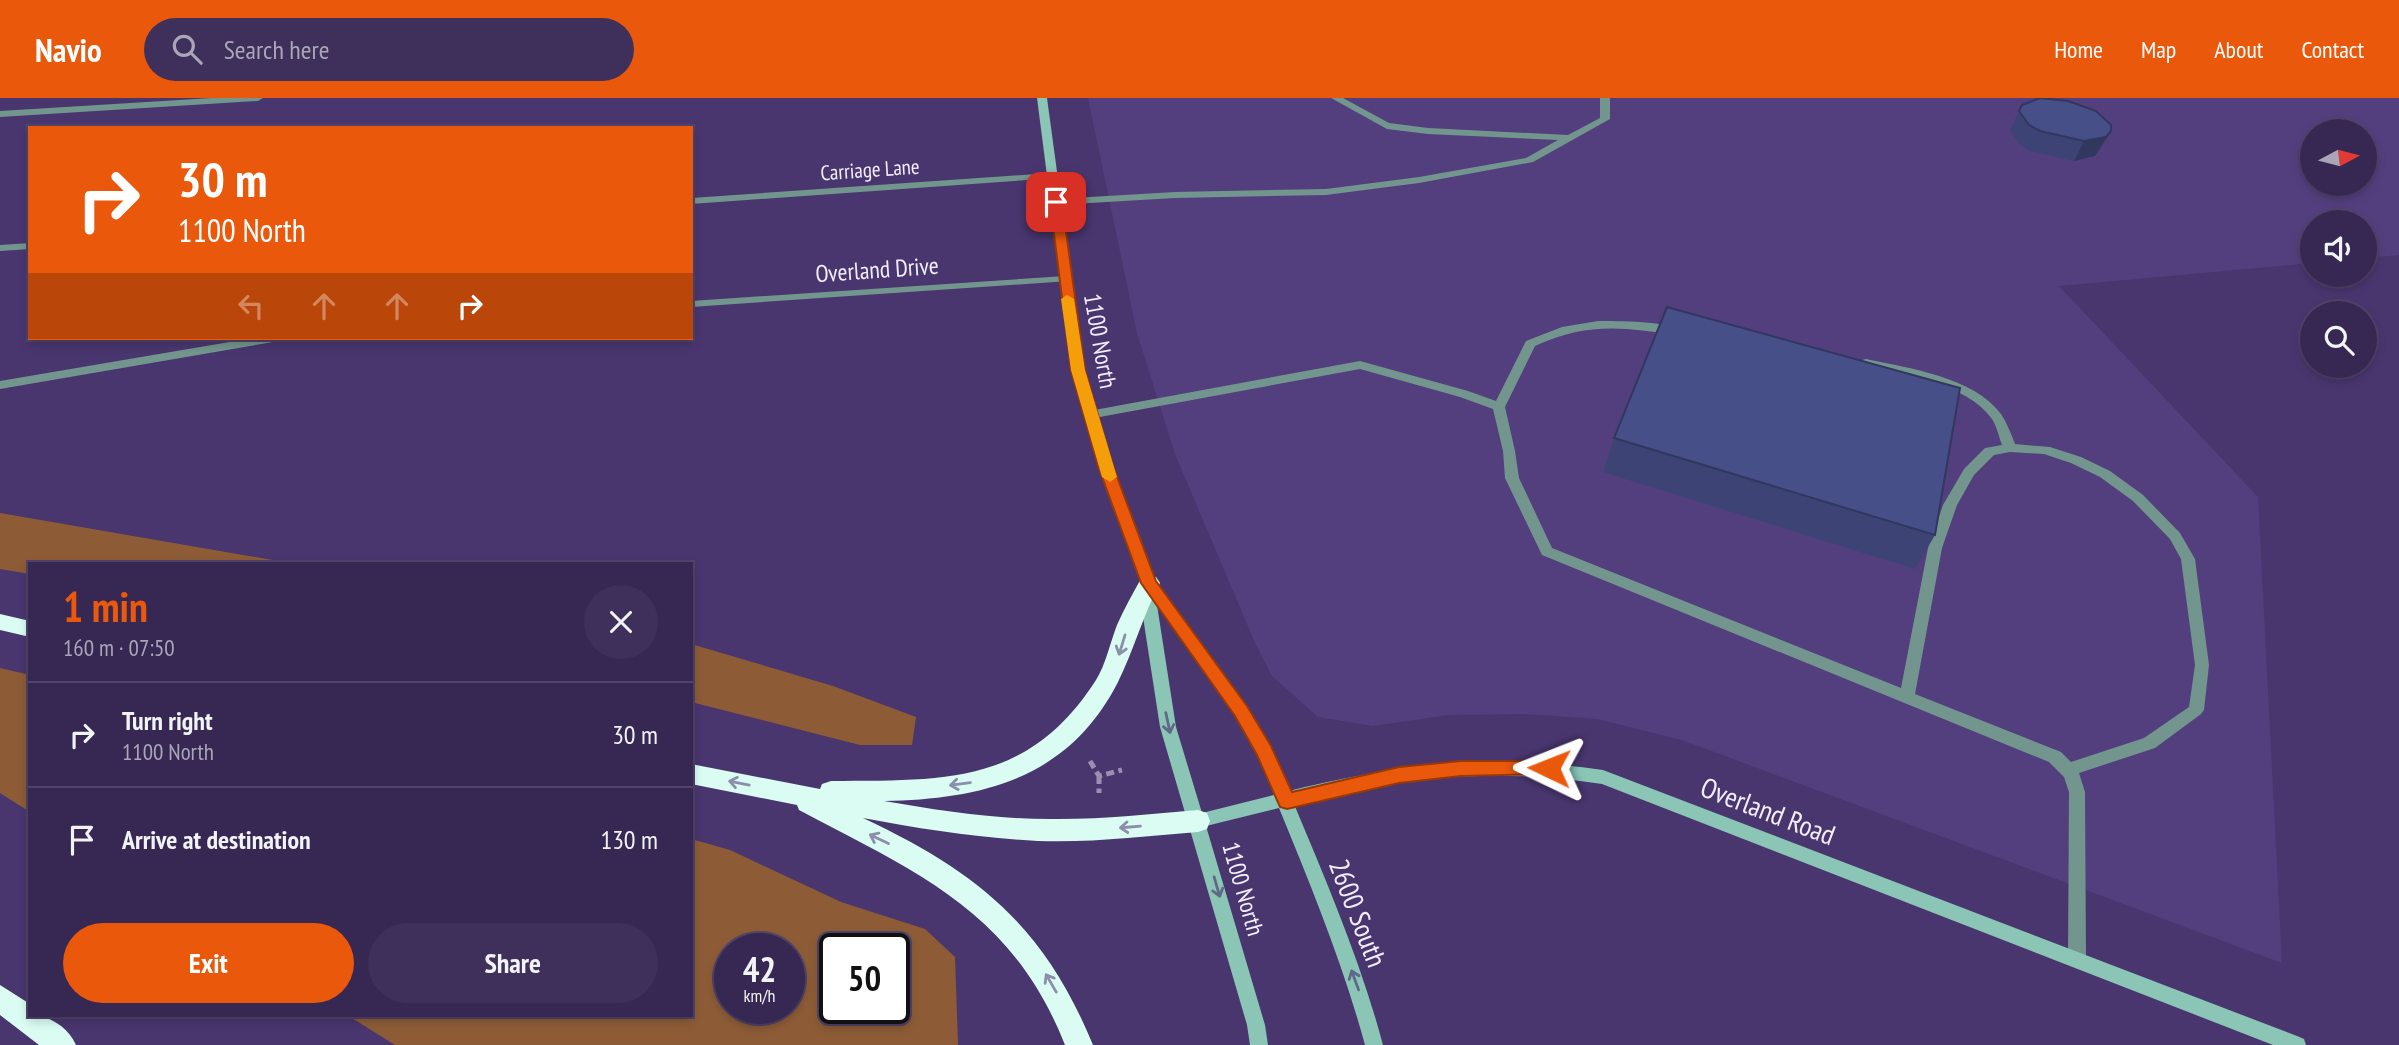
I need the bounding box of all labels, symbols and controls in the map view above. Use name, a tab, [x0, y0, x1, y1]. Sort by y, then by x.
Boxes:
search box	[144, 18, 634, 81]
text: Navio	[35, 28, 102, 71]
icon: search	[168, 30, 206, 68]
text: Search here	[224, 33, 329, 66]
text: Home	[2054, 34, 2103, 65]
text: Map	[2141, 34, 2176, 65]
text: About	[2214, 34, 2263, 65]
text: Contact	[2301, 34, 2364, 65]
north arrow	[2300, 119, 2376, 196]
map controls	[2300, 119, 2377, 378]
text: 30 m	[178, 147, 267, 211]
street label: Carriage Lane	[820, 153, 920, 186]
icon: right	[63, 154, 154, 245]
pin	[1026, 172, 1086, 232]
icon: arrive	[1037, 183, 1075, 221]
text: 1100 North	[178, 209, 306, 251]
button: sound	[2300, 210, 2377, 287]
street label: Overland Drive	[814, 250, 940, 289]
icon: left	[232, 287, 270, 325]
icon: ahead	[305, 287, 343, 325]
icon: ahead	[378, 287, 416, 325]
icon: right	[451, 287, 489, 325]
street label: 1100 North	[1077, 291, 1124, 391]
button: search	[2300, 301, 2377, 378]
text: 1 min	[63, 579, 148, 634]
button: close	[584, 585, 658, 659]
text: 160 m · 07:50	[63, 633, 175, 662]
one-way arrow	[1114, 634, 1127, 656]
text: Turn right	[122, 704, 213, 737]
one-way arrow	[1162, 711, 1176, 734]
icon: right	[63, 716, 101, 754]
text: 30 m	[612, 718, 658, 751]
position arrow	[1512, 731, 1586, 805]
text: 1100 North	[122, 737, 214, 766]
street label: Overland Road	[1696, 768, 1841, 853]
one-way arrow	[728, 775, 751, 789]
one-way arrow	[949, 778, 971, 791]
icon: arrive	[63, 821, 101, 859]
one-way arrow	[1119, 821, 1142, 834]
text: Arrive at destination	[122, 823, 311, 856]
text: 130 m	[600, 823, 658, 856]
one-way arrow	[869, 832, 890, 845]
street label: 1100 North	[1215, 839, 1272, 939]
street label: 2600 South	[1321, 854, 1396, 972]
one-way arrow	[1211, 876, 1224, 898]
button: Exit	[63, 923, 354, 1003]
button: Share	[368, 923, 658, 1003]
speed limit sign: 50	[819, 933, 910, 1024]
text: 42	[743, 946, 776, 992]
one-way arrow	[1347, 969, 1360, 991]
one-way arrow	[1044, 974, 1058, 994]
text: km/h	[744, 984, 775, 1007]

